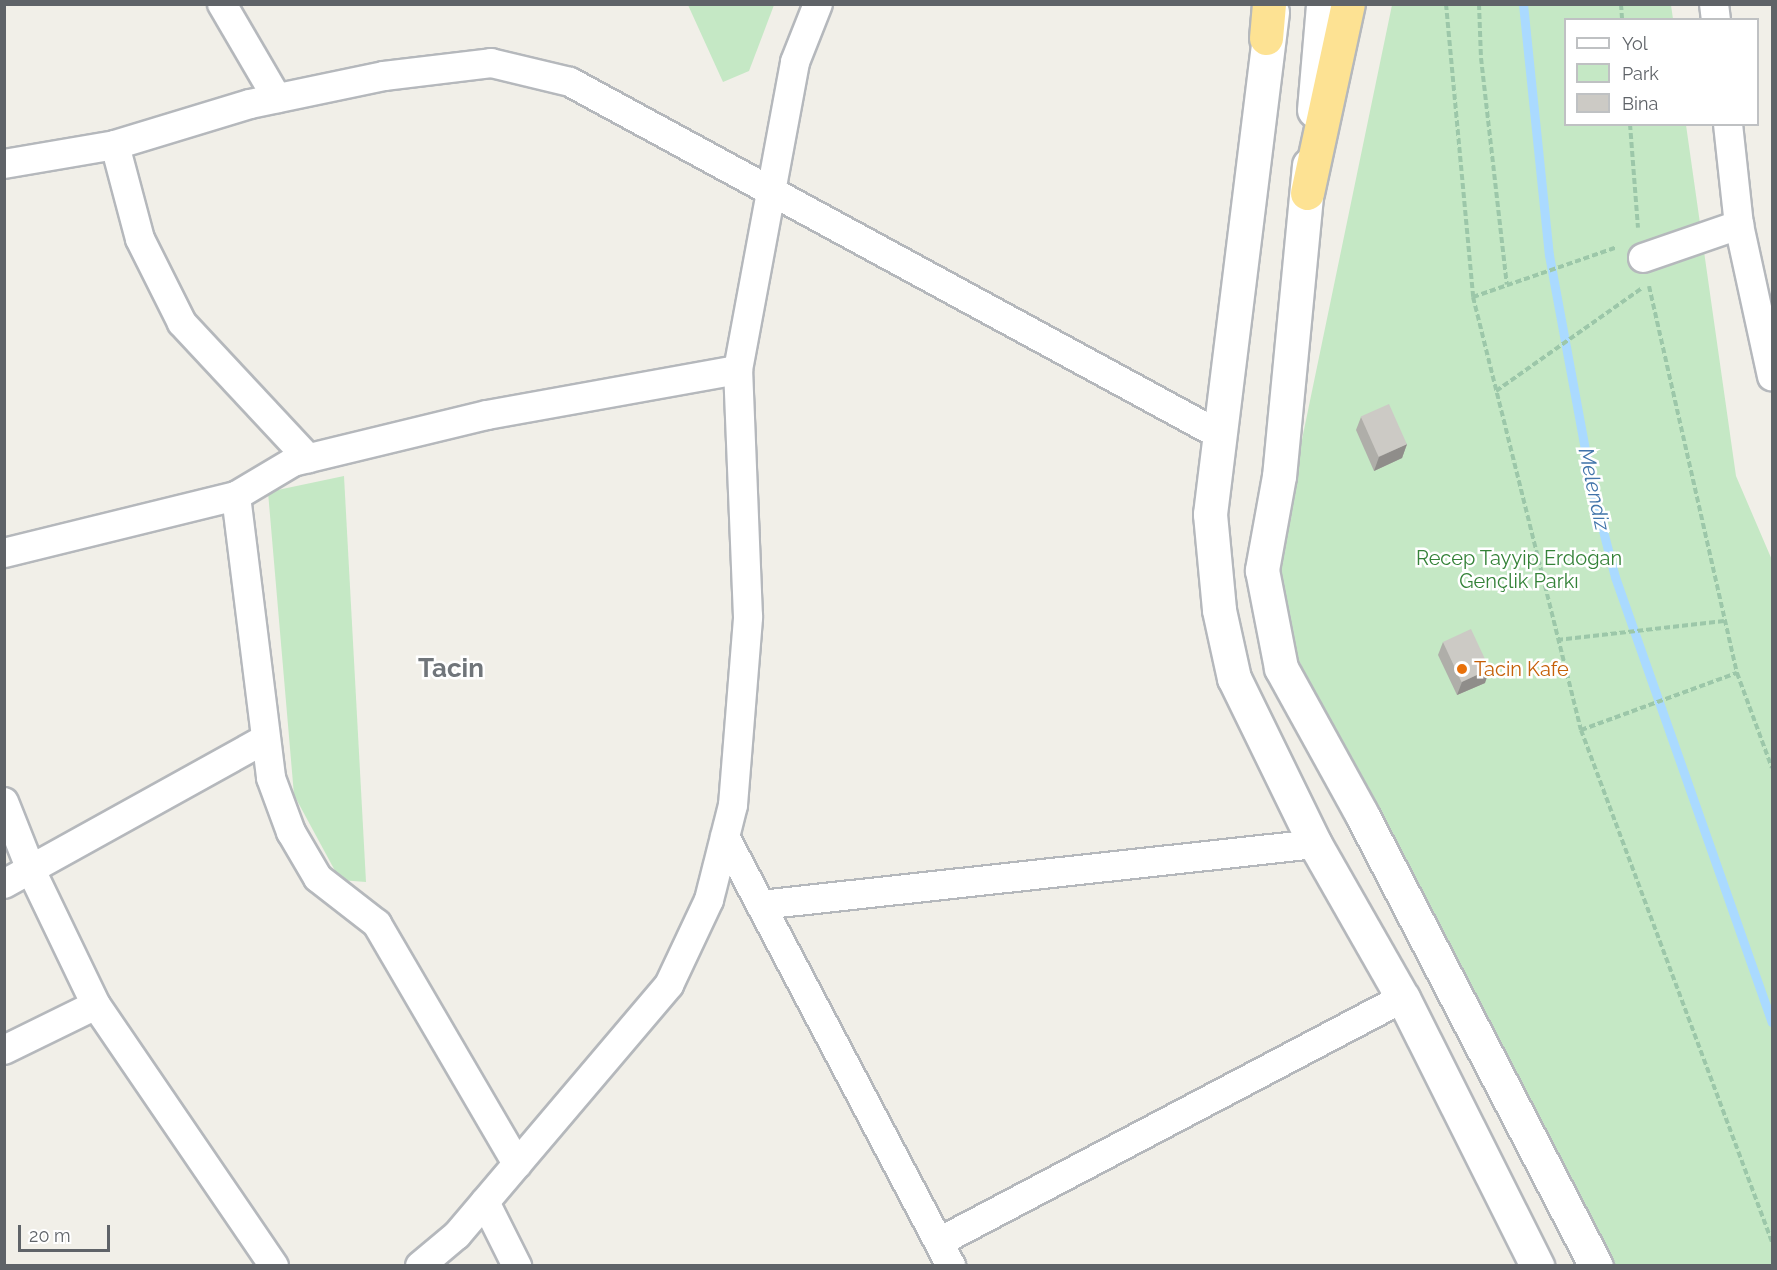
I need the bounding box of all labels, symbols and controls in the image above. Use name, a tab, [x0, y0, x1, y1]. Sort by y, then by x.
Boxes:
legend	[1564, 18, 1759, 126]
text: Yol	[1622, 33, 1648, 54]
text: Park	[1622, 63, 1659, 84]
text: Bina	[1622, 93, 1658, 114]
water label: Melendiz	[1573, 445, 1615, 533]
park label: Recep Tayyip Erdoğan Gençlik Parkı	[1416, 546, 1622, 593]
district label: Tacin	[418, 653, 484, 685]
place label: Tacin Kafe	[1474, 657, 1569, 681]
marker: Tacin Kafe	[1455, 662, 1469, 676]
scale bar	[21, 1213, 112, 1251]
text: 20 m	[29, 1225, 71, 1246]

